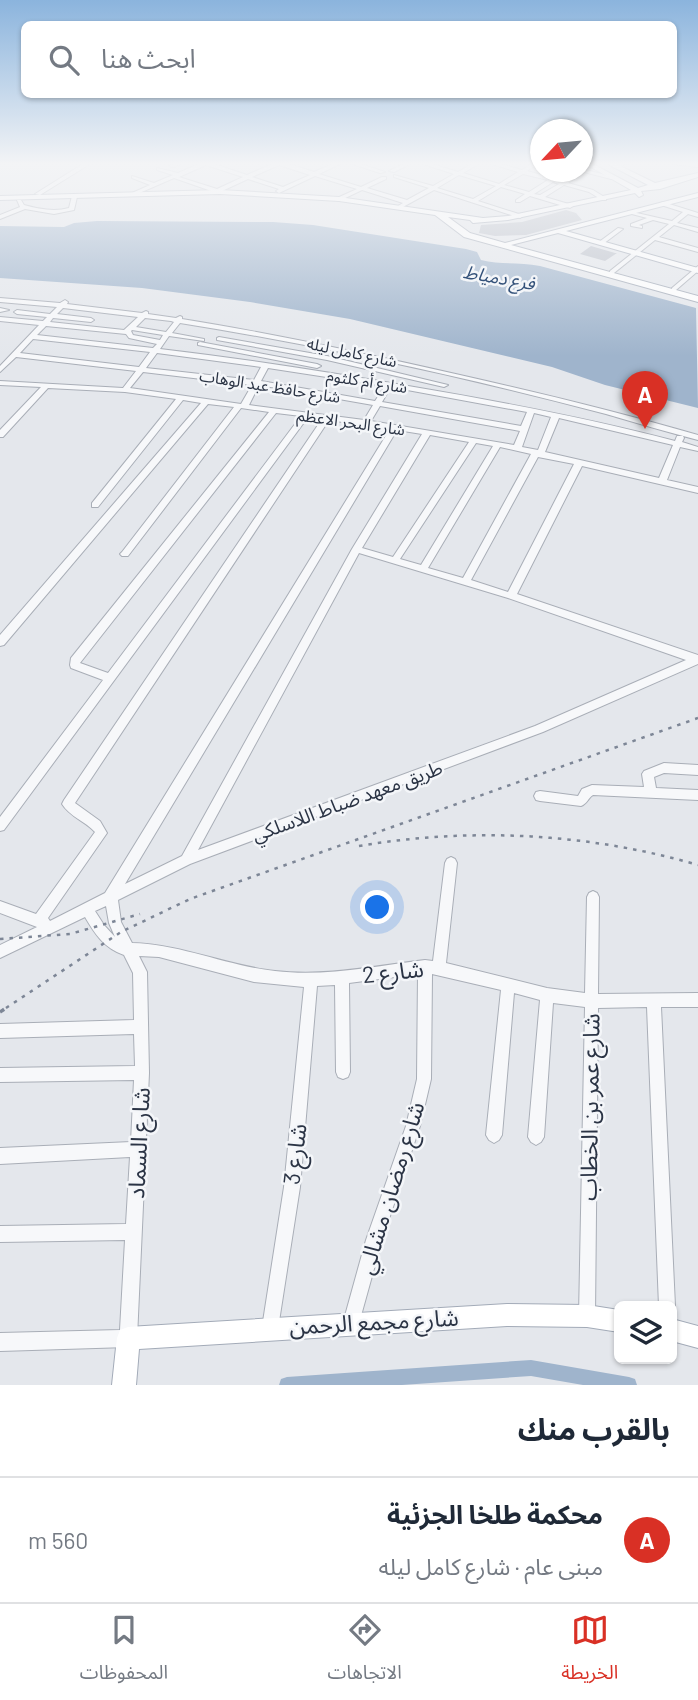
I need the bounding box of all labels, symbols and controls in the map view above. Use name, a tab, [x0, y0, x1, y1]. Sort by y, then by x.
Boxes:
search box	[21, 21, 677, 98]
icon: search	[45, 41, 83, 79]
text: ابحث هنا	[101, 42, 196, 73]
north arrow	[530, 119, 593, 182]
water label: فرع دمياط	[461, 260, 537, 298]
street label: شارع كامل ليله	[304, 333, 399, 374]
street label: شارع حافظ عبد الوهاب	[198, 365, 342, 410]
street label: شارع أم كلثوم	[325, 365, 409, 400]
pin: A	[622, 371, 668, 429]
street label: شارع البحر الاعظم	[295, 405, 406, 442]
street label: طريق معهد ضباط اللاسلكي	[248, 755, 447, 850]
your location	[360, 890, 394, 924]
street label: شارع 2	[361, 954, 425, 992]
street label: شارع عمر بن الخطاب	[573, 1013, 609, 1201]
street label: شارع السماد	[121, 1087, 159, 1200]
street label: شارع رمضان مشالي	[350, 1098, 434, 1279]
street label: شارع 3	[276, 1122, 316, 1186]
map controls	[614, 1301, 677, 1364]
button: layers	[614, 1301, 677, 1364]
street label: شارع مجمع الرحمن	[289, 1303, 460, 1343]
text: بالقرب منك	[518, 1410, 670, 1446]
text: محكمة طلخا الجزئية	[387, 1498, 603, 1529]
text: 560 m	[28, 1526, 88, 1554]
text: A	[639, 1526, 655, 1554]
text: مبنى عام · شارع كامل ليله	[378, 1552, 603, 1580]
tab: المحفوظات	[80, 1611, 168, 1693]
tab: الاتجاهات	[328, 1611, 402, 1693]
tab: الخريطة	[561, 1611, 618, 1693]

